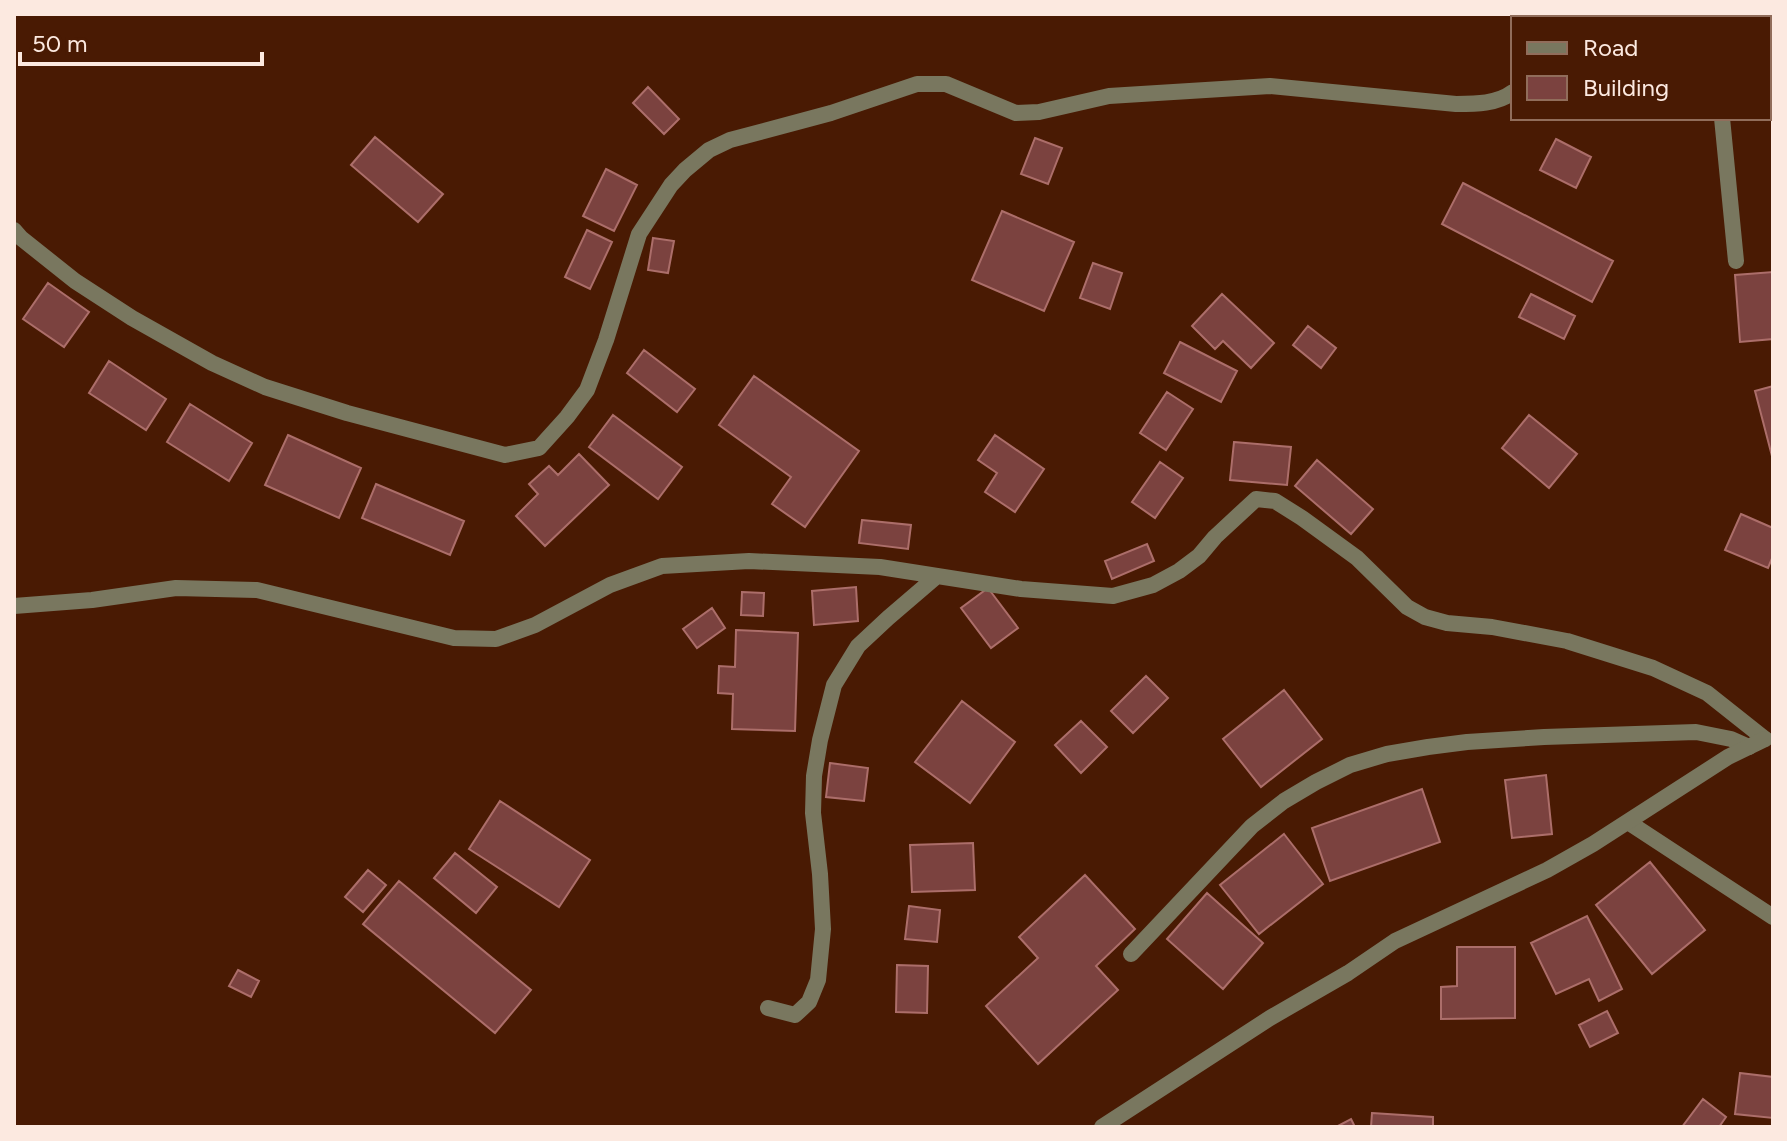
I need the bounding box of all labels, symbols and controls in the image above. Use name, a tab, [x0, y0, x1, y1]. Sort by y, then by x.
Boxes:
scale bar	[20, 16, 262, 66]
legend	[1511, 16, 1771, 120]
text: 50 m	[32, 29, 88, 58]
text: Road	[1583, 33, 1638, 62]
text: Building	[1583, 73, 1669, 102]

